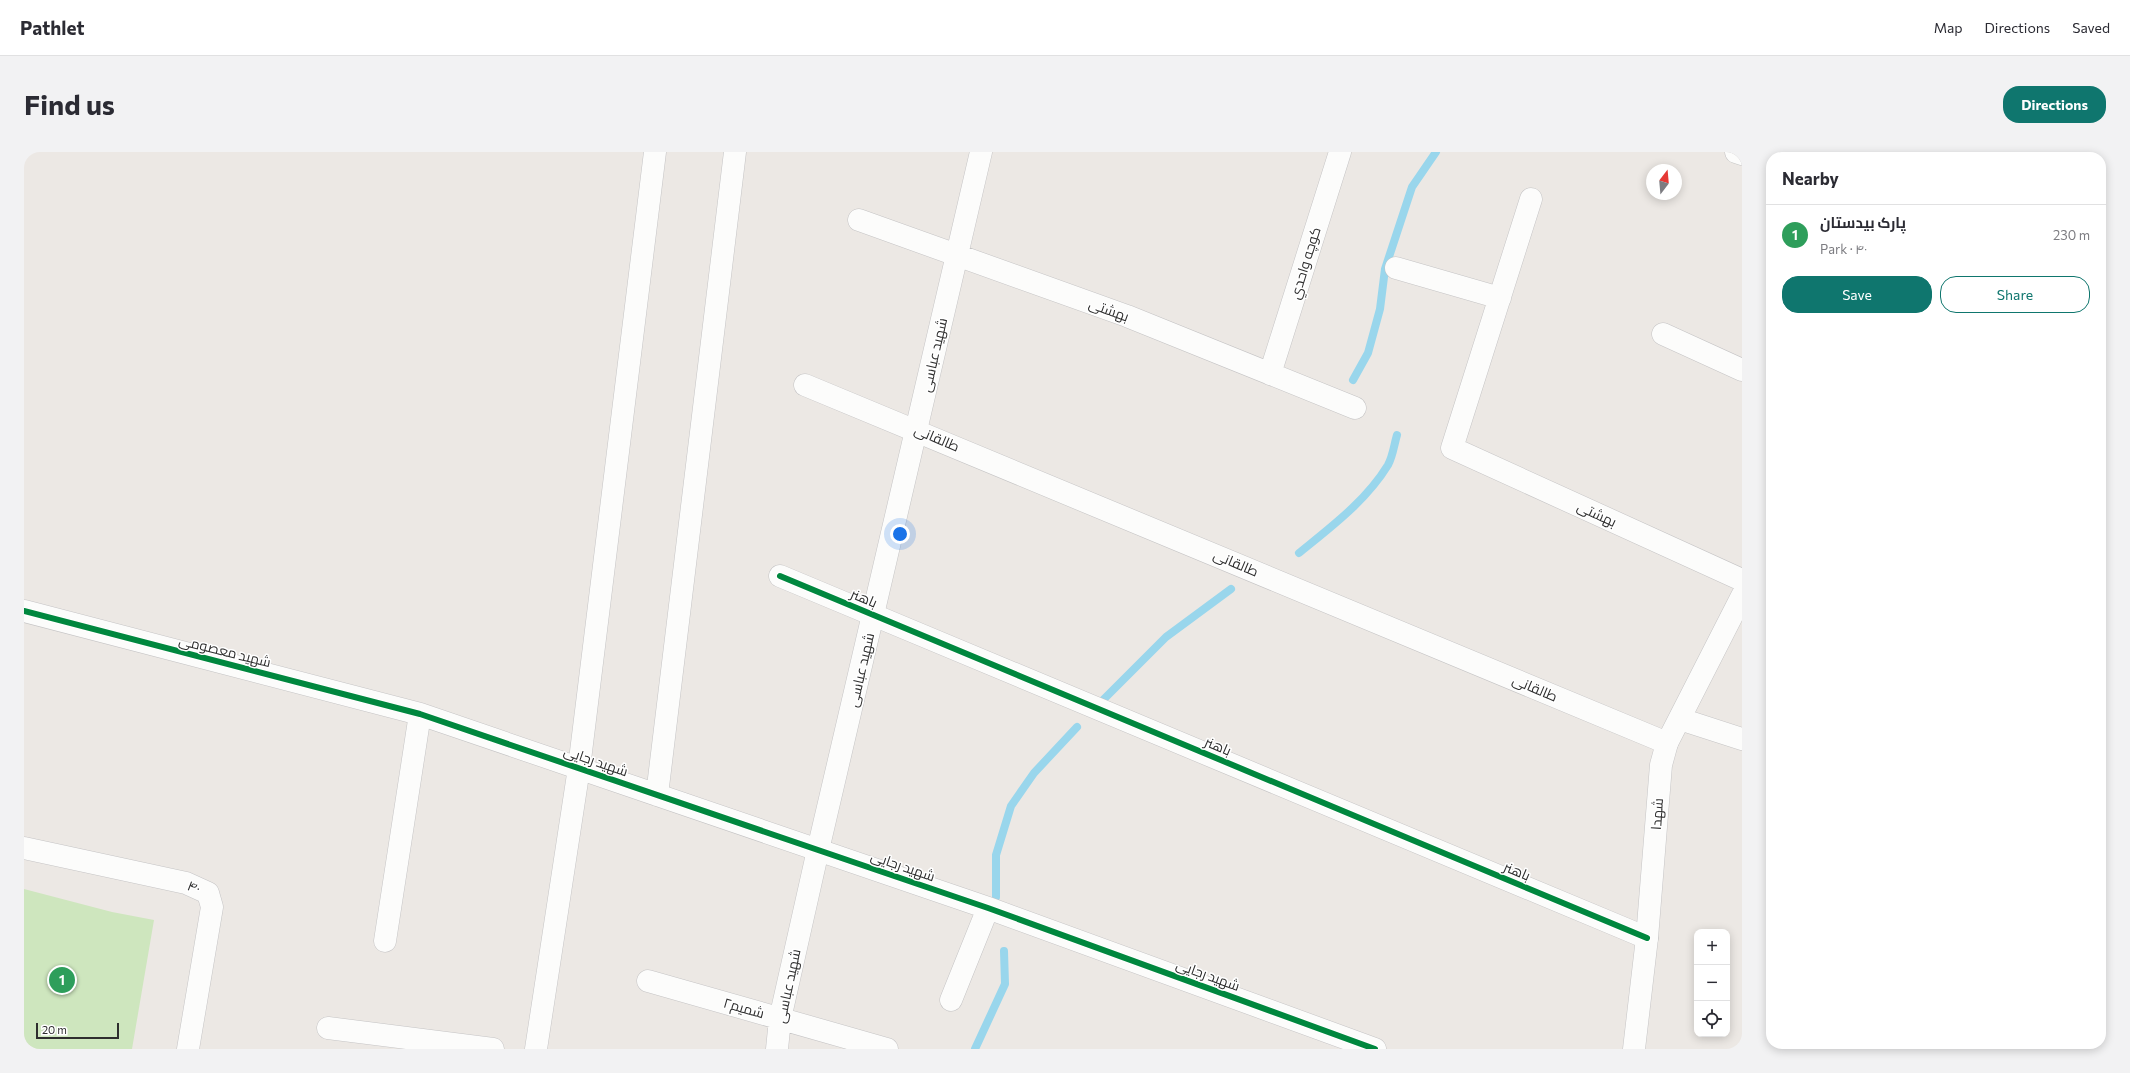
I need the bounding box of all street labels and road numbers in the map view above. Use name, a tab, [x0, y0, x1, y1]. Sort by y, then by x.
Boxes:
street label: كوچه واحدي	[1285, 225, 1327, 302]
street label: بهشتی	[1087, 294, 1132, 325]
street label: شهید عباسی	[917, 316, 950, 394]
street label: طالقانی	[912, 420, 962, 455]
street label: بهشتی	[1575, 497, 1620, 530]
street label: طالقانی	[1211, 545, 1261, 580]
street label: باهنر	[847, 584, 880, 611]
street label: شهید معصومی	[177, 631, 273, 670]
street label: شهید عباسی	[844, 631, 877, 709]
street label: طالقانی	[1510, 670, 1560, 705]
street label: باهنر	[1201, 732, 1234, 759]
street label: شهید رجایی	[562, 742, 631, 779]
street label: شهدا	[1647, 797, 1666, 831]
street label: شهید رجایی	[869, 847, 938, 884]
street label: باهنر	[1500, 857, 1533, 884]
street label: ۴۰	[185, 876, 203, 897]
street label: شهید عباسی	[771, 947, 804, 1025]
street label: شهید رجایی	[1174, 955, 1242, 994]
street label: شمیم۲	[721, 994, 767, 1023]

